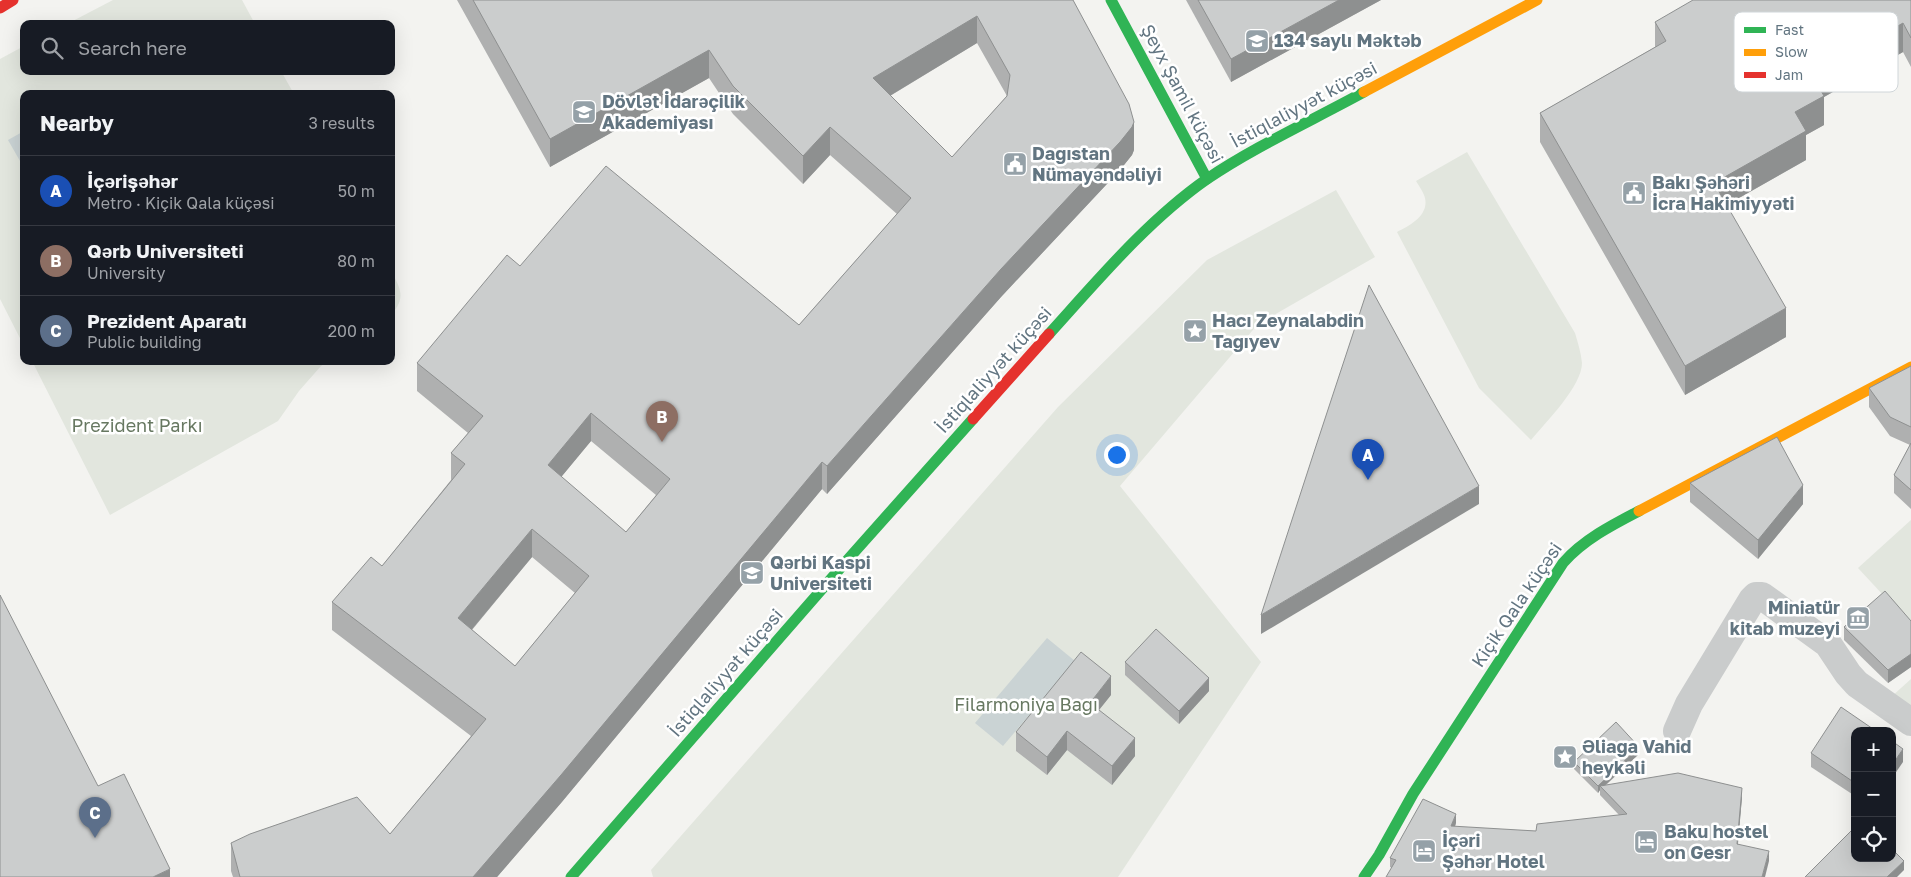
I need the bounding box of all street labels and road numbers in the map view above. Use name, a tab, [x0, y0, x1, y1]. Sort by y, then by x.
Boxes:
street label: Şeyx Şamil küçəsi	[1137, 20, 1229, 167]
street label: İstiqlaliyyət küçəsi	[1227, 56, 1380, 152]
street label: İstiqlaliyyət küçəsi	[931, 302, 1056, 437]
street label: Kiçik Qala küçəsi	[1466, 538, 1566, 671]
street label: İstiqlaliyyət küçəsi	[664, 604, 787, 741]

